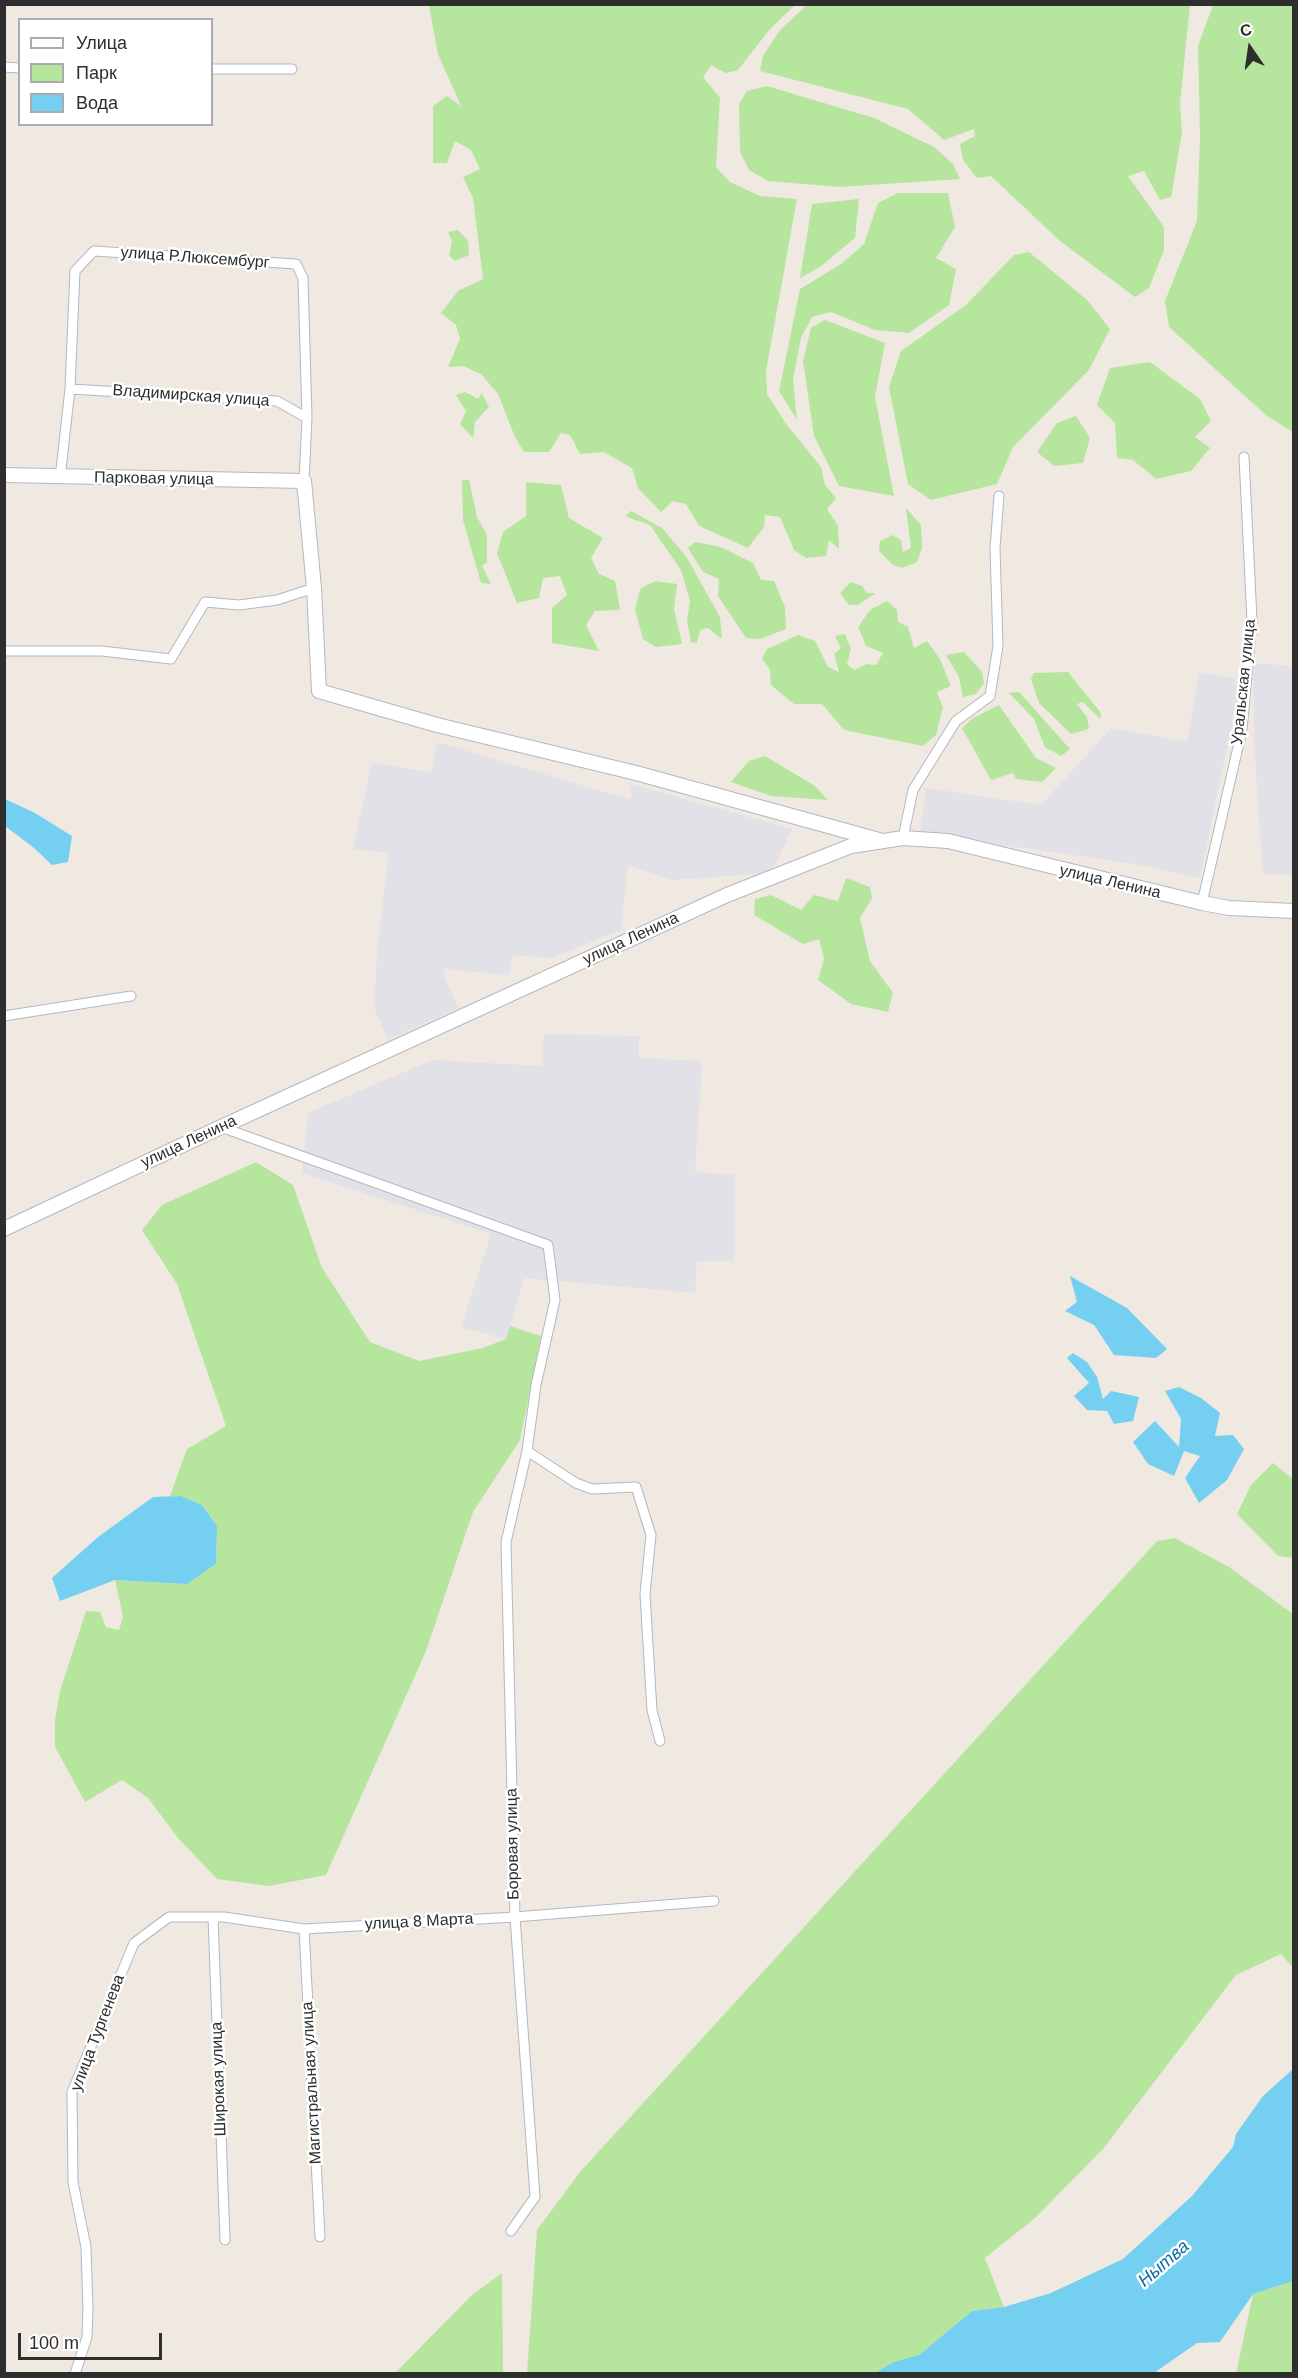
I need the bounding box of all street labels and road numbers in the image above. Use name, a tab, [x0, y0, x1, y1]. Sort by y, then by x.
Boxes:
street label: улица Р.Люксембург	[120, 243, 270, 273]
street label: Владимирская улица	[112, 381, 270, 411]
street label: Парковая улица	[94, 468, 214, 490]
street label: Уральская улица	[1228, 618, 1260, 746]
street label: улица Ленина	[1057, 861, 1163, 903]
street label: улица Ленина	[580, 908, 682, 970]
street label: улица Ленина	[138, 1111, 240, 1173]
street label: Боровая улица	[502, 1788, 524, 1900]
street label: улица 8 Марта	[364, 1910, 474, 1934]
street label: улица Тургенева	[67, 1972, 129, 2094]
street label: Магистральная улица	[298, 2001, 326, 2165]
street label: Широкая улица	[207, 2021, 231, 2137]

